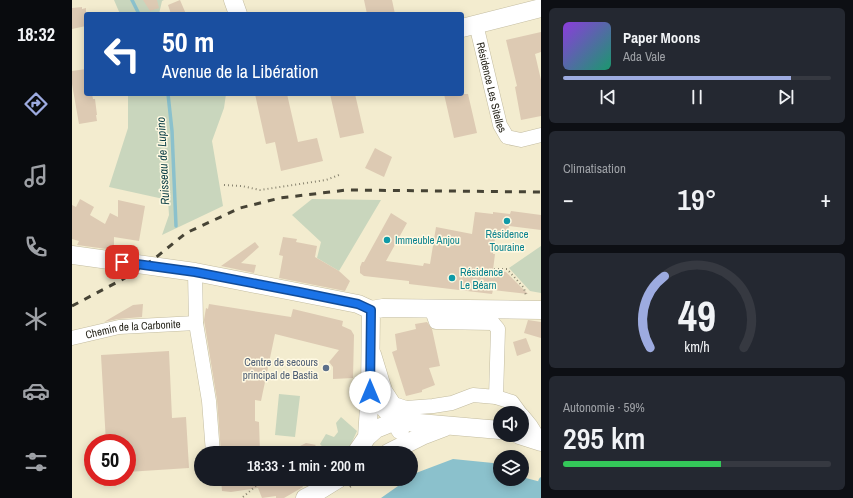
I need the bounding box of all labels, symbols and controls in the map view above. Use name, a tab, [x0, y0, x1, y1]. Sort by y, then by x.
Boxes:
text: 18:32	[17, 22, 55, 47]
text: 50 m	[162, 23, 214, 61]
text: Paper Moons	[623, 27, 700, 48]
icon: left	[96, 28, 148, 80]
street label: Résidence Les Sitelles	[474, 41, 510, 135]
text: Ada Vale	[623, 48, 665, 65]
text: Avenue de la Libération	[162, 59, 319, 84]
icon: previous	[597, 86, 619, 108]
icon: pause	[686, 86, 708, 108]
icon: next	[775, 86, 797, 108]
icon: directions	[22, 90, 50, 118]
water label: Ruisseau de Lupino	[153, 116, 173, 205]
text: Climatisation	[563, 160, 626, 177]
icon: music	[22, 162, 50, 190]
text: 19°	[677, 179, 717, 219]
text: −	[563, 184, 574, 214]
text: +	[820, 184, 831, 214]
marker: Résidence Touraine	[502, 216, 512, 226]
place label: Résidence Touraine	[485, 227, 529, 254]
icon: phone	[22, 233, 50, 261]
place label: Immeuble Anjou	[395, 233, 460, 247]
marker: Immeuble Anjou	[382, 235, 392, 245]
pin	[105, 245, 139, 279]
icon: arrive	[111, 251, 133, 273]
place label: Résidence Le Béarn	[460, 265, 503, 292]
marker: Résidence Le Béarn	[447, 273, 457, 283]
text: 49	[678, 288, 716, 344]
icon: climate	[22, 305, 50, 333]
street label: Chemin de la Carbonite	[84, 317, 181, 342]
text: km/h	[684, 337, 710, 356]
place label: Centre de secours principal de Bastia	[243, 355, 318, 382]
marker: Centre de secours principal de Bastia	[321, 363, 331, 373]
position arrow	[349, 371, 391, 413]
icon: car	[22, 377, 50, 405]
text: Autonomie · 59%	[563, 399, 645, 416]
map controls	[493, 406, 529, 486]
button: sound	[493, 406, 529, 442]
text: 295 km	[563, 418, 645, 458]
speed limit sign: 50	[84, 434, 136, 486]
icon: filters	[22, 448, 50, 476]
button: layers	[493, 450, 529, 486]
text: 18:33 · 1 min · 200 m	[247, 455, 365, 476]

